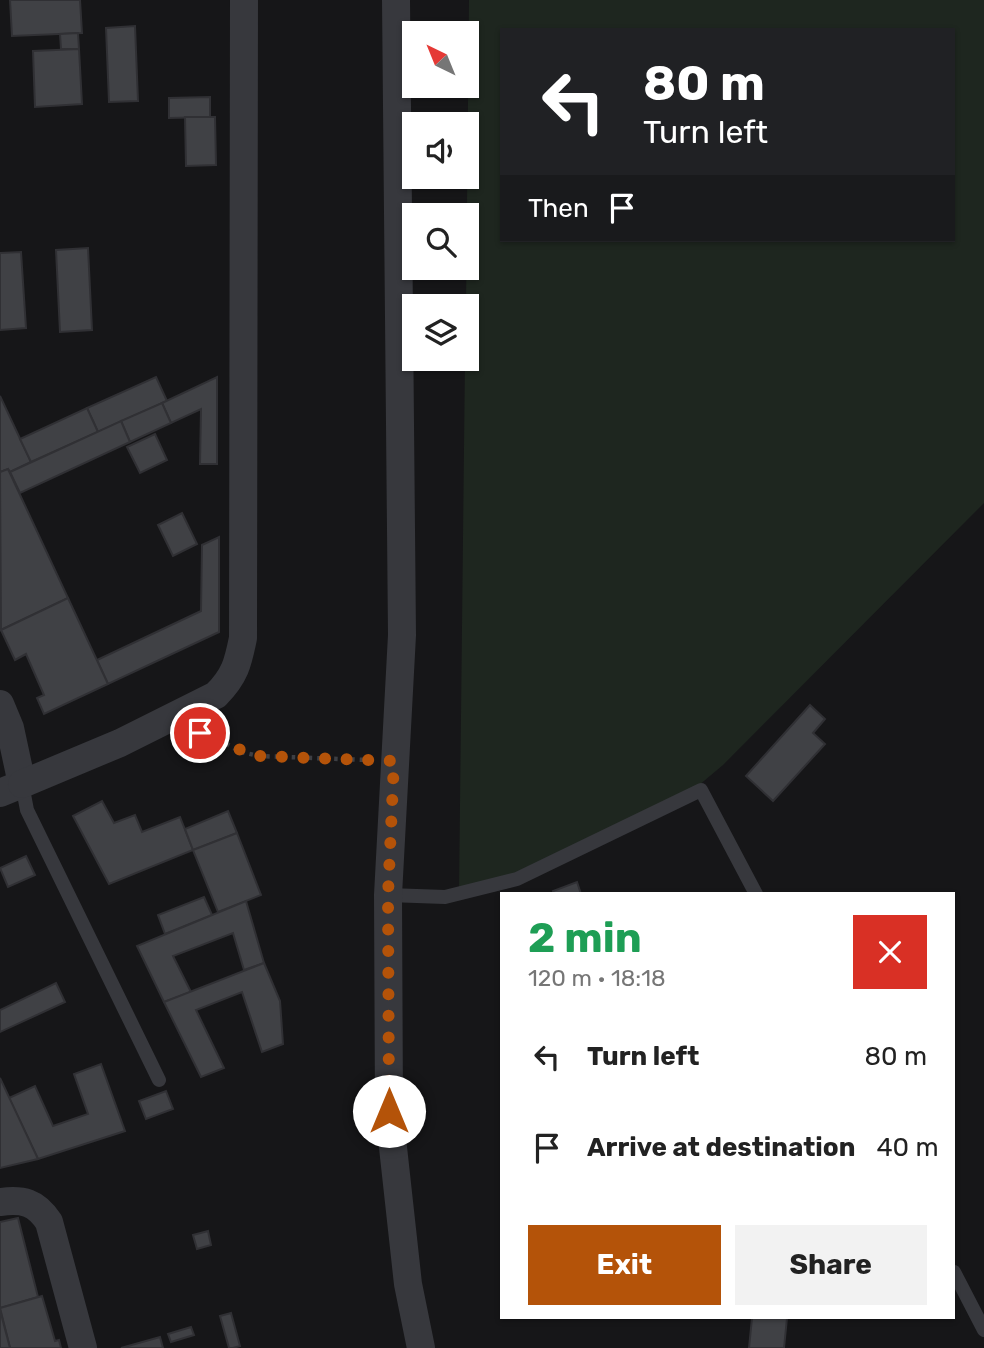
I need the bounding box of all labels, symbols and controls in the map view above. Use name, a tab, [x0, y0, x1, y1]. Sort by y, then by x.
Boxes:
north arrow	[402, 21, 480, 98]
map controls	[402, 21, 479, 371]
text: 80 m	[643, 54, 765, 112]
icon: left	[528, 56, 619, 147]
button: sound	[402, 112, 479, 189]
text: Turn left	[643, 113, 768, 151]
icon: arrive	[603, 189, 641, 227]
text: Then	[528, 193, 589, 224]
button: search	[402, 203, 479, 280]
button: layers	[402, 294, 479, 371]
pin	[170, 703, 230, 763]
icon: arrive	[181, 714, 219, 752]
text: 2 min	[528, 913, 642, 963]
button: close	[853, 915, 927, 989]
text: 120 m · 18:18	[528, 964, 666, 992]
icon: left	[528, 1038, 566, 1076]
text: Turn left	[587, 1041, 699, 1072]
text: 80 m	[864, 1041, 927, 1072]
position arrow	[352, 1074, 426, 1148]
icon: arrive	[528, 1129, 566, 1167]
text: Arrive at destination	[587, 1132, 855, 1163]
text: 40 m	[876, 1132, 939, 1163]
button: Exit	[528, 1225, 721, 1305]
button: Share	[735, 1225, 927, 1305]

